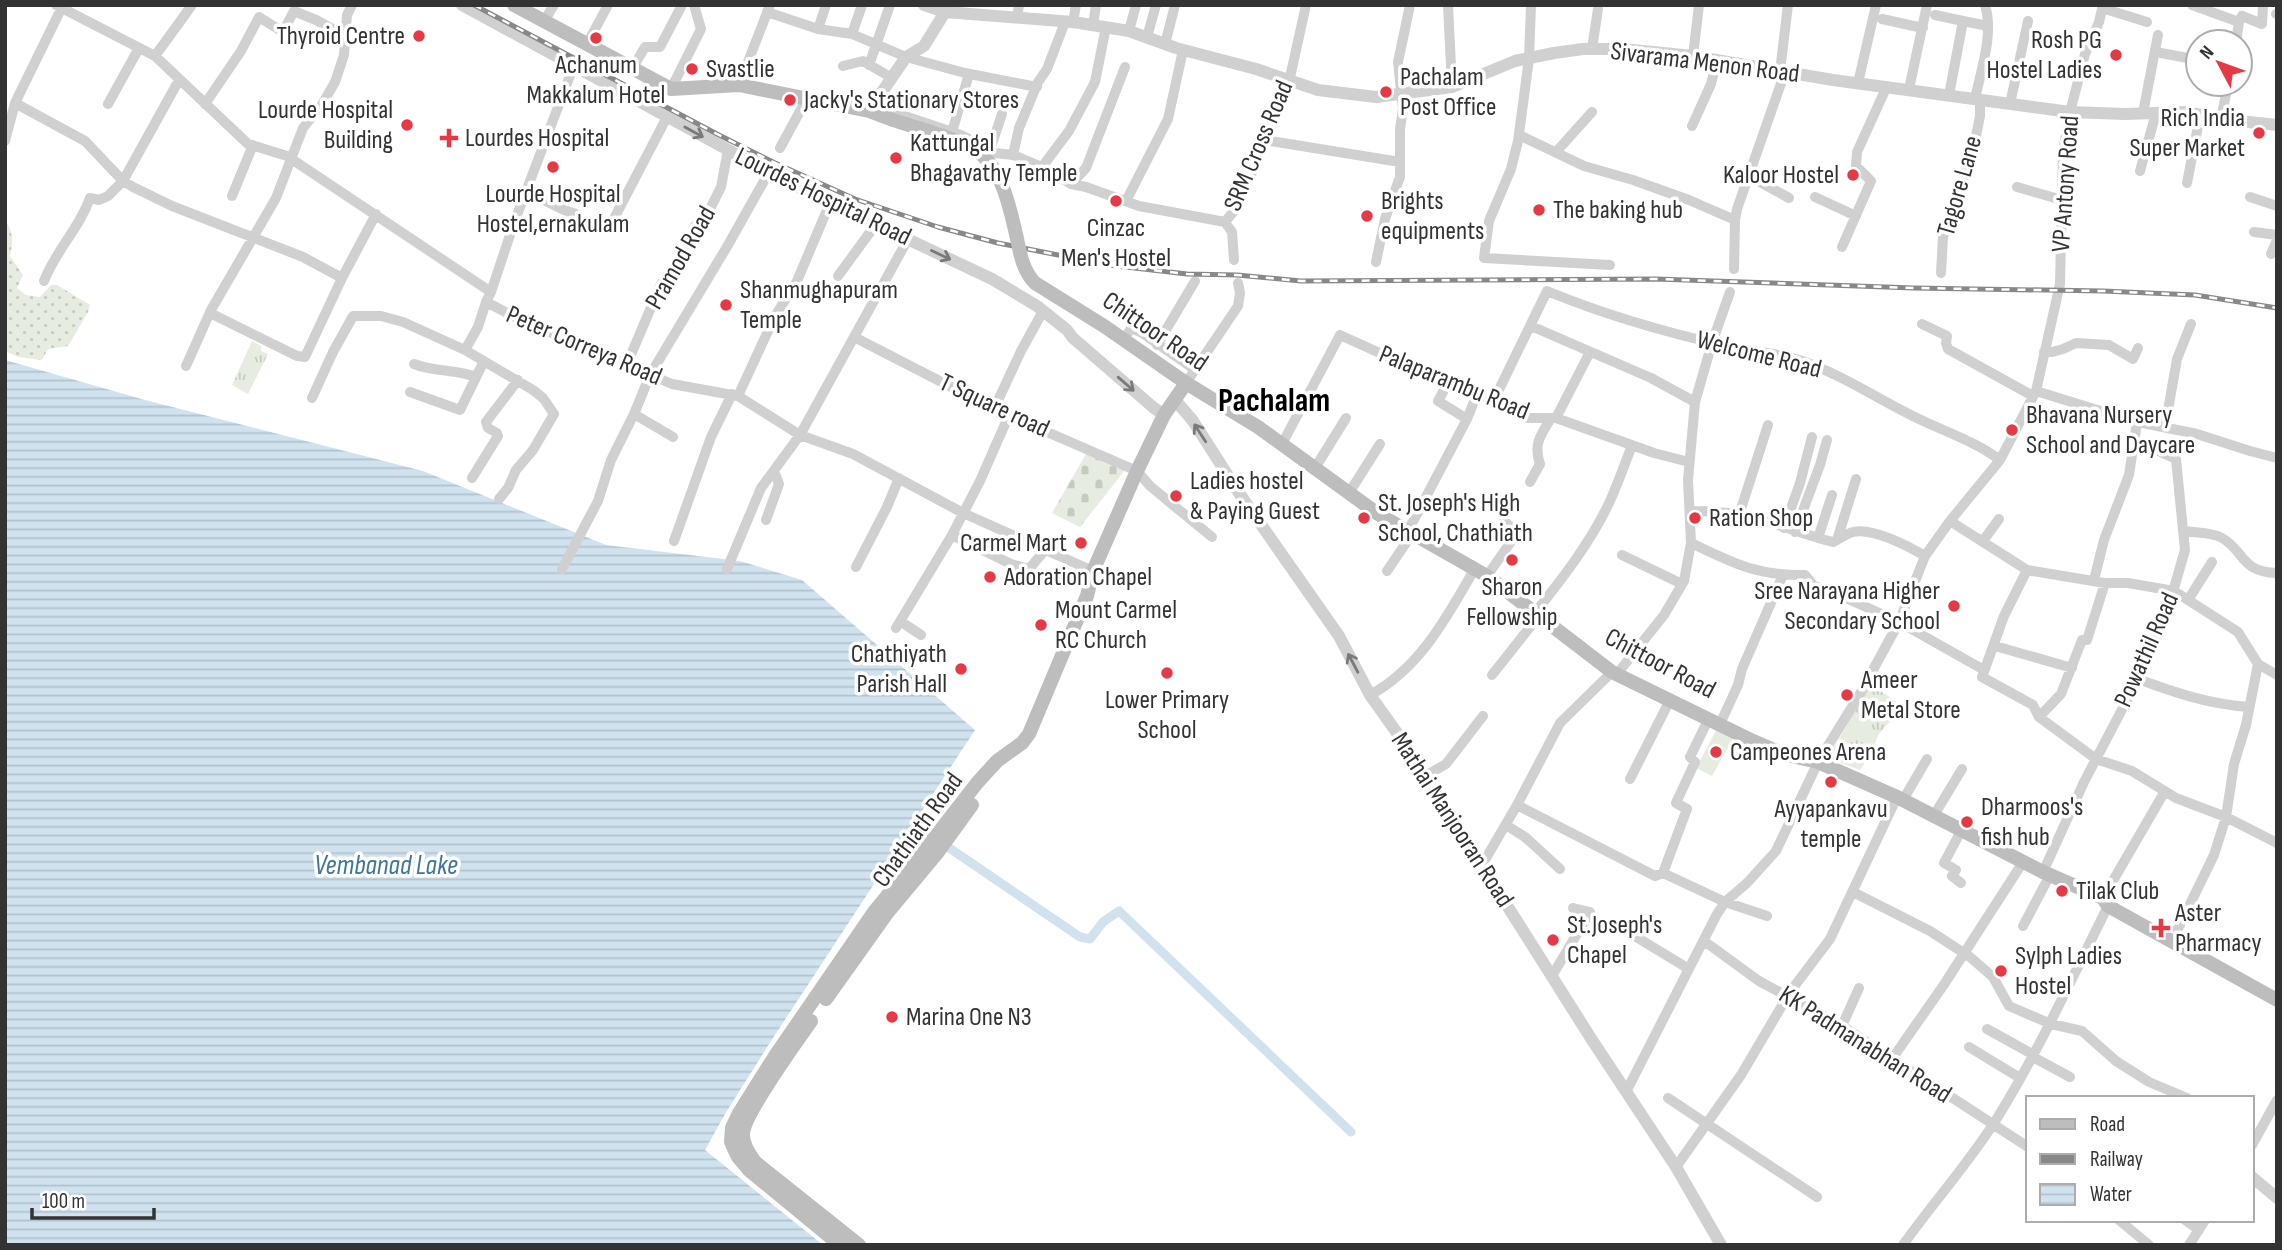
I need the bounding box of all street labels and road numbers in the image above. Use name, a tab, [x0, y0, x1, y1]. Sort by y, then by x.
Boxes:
street label: Sivarama Menon Road	[1609, 36, 1801, 90]
street label: SRM Cross Road	[1218, 76, 1300, 216]
street label: VP Antony Road	[2046, 115, 2086, 253]
street label: Tagore Lane	[1931, 132, 1989, 240]
street label: Lourdes Hospital Road	[730, 141, 916, 253]
street label: Pramod Road	[639, 201, 723, 315]
street label: Chittoor Road	[1096, 285, 1214, 379]
street label: Peter Correya Road	[501, 299, 667, 393]
street label: Welcome Road	[1693, 325, 1825, 385]
street label: Palaparambu Road	[1374, 339, 1534, 427]
street label: T Square road	[934, 367, 1054, 445]
street label: Powathil Road	[2108, 588, 2186, 712]
street label: Chittoor Road	[1599, 622, 1721, 706]
street label: Mathai Manjooran Road	[1384, 727, 1520, 913]
street label: Chathiath Road	[866, 767, 970, 893]
street label: KK Padmanabhan Road	[1773, 980, 1957, 1110]

